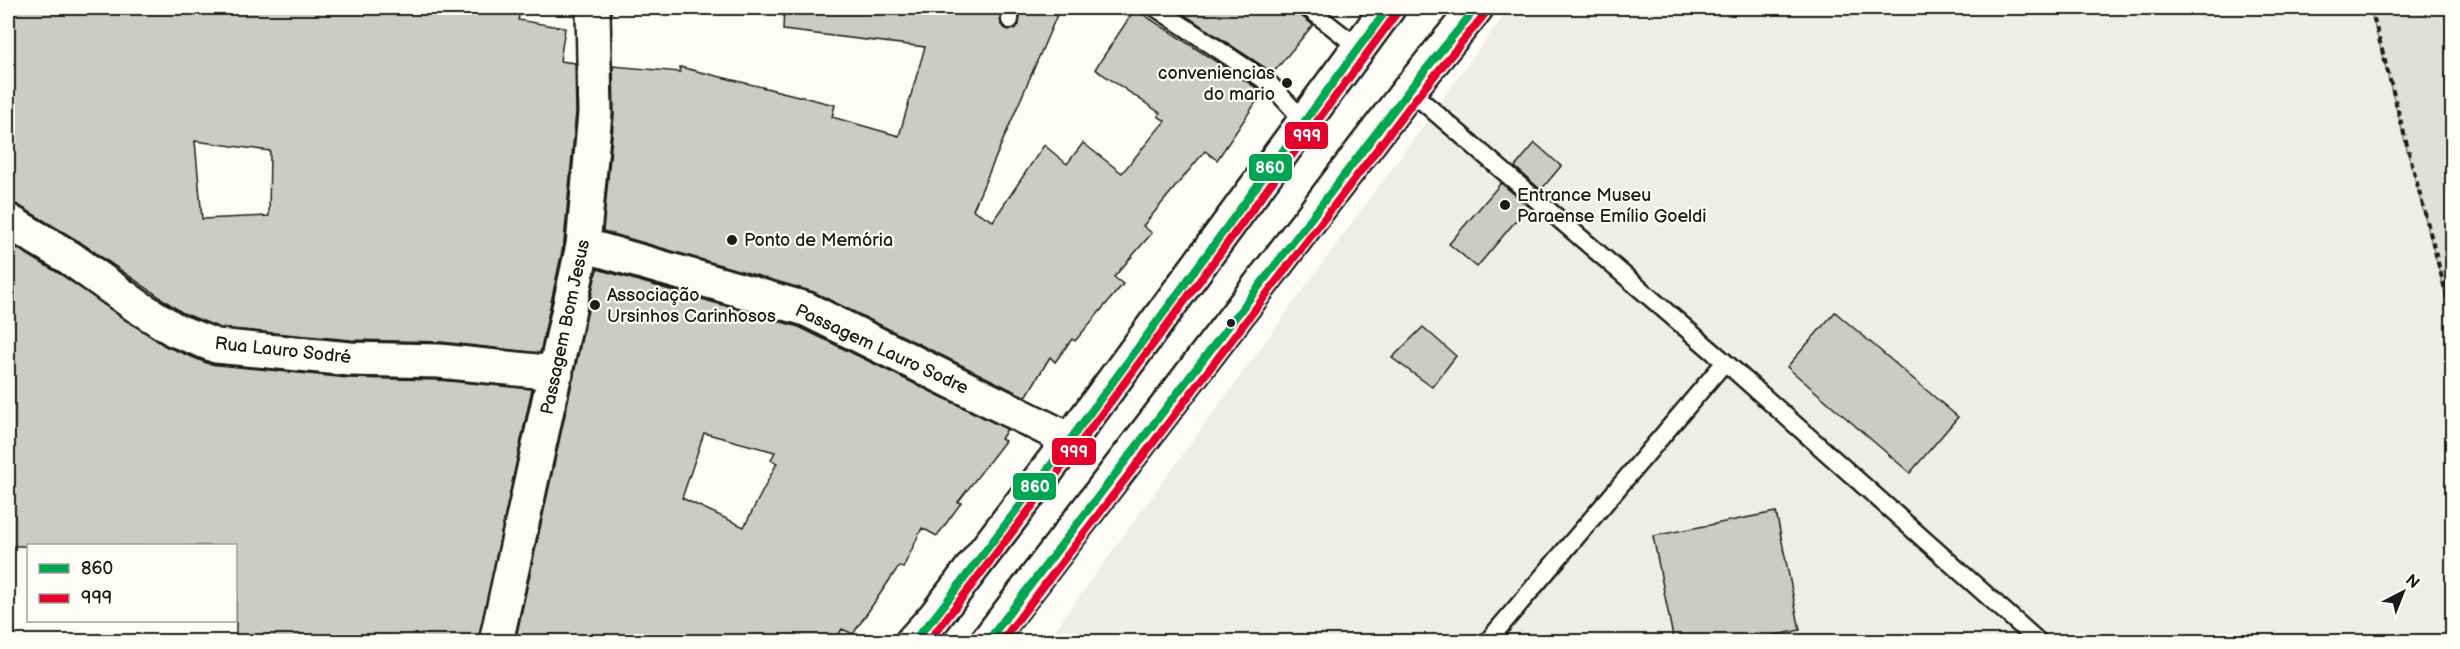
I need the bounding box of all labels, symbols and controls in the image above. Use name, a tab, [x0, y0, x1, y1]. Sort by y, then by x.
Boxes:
place label: conveniencias do mario	[1158, 63, 1275, 105]
marker: conveniencias do mario	[1280, 76, 1294, 90]
line badge: 999	[1284, 121, 1329, 150]
text: 999	[1293, 127, 1321, 146]
line badge: 860	[1248, 153, 1293, 182]
text: 860	[1255, 159, 1285, 178]
place label: Entrance Museu Paraense Emílio Goeldi	[1517, 185, 1707, 227]
marker: Entrance Museu Paraense Emílio Goeldi	[1498, 198, 1512, 212]
place label: Ponto de Memória	[744, 230, 893, 251]
marker: Ponto de Memória	[725, 233, 739, 247]
street label: Passagem Bom Jesus	[537, 238, 594, 417]
place label: Associação Ursinhos Carinhosos	[607, 285, 776, 327]
marker: Associação Ursinhos Carinhosos	[588, 298, 602, 312]
street label: Passagem Lauro Sodre	[792, 300, 972, 399]
unlabelled marker	[1225, 317, 1237, 329]
street label: Rua Lauro Sodré	[214, 333, 352, 368]
line badge: 999	[1051, 437, 1097, 466]
text: 999	[1060, 443, 1088, 462]
line badge: 860	[1012, 472, 1057, 501]
text: 860	[1020, 478, 1050, 497]
legend	[27, 544, 237, 622]
text: 860	[81, 558, 113, 579]
north arrow	[2373, 562, 2433, 622]
text: N	[2401, 571, 2423, 593]
text: 999	[81, 588, 112, 609]

